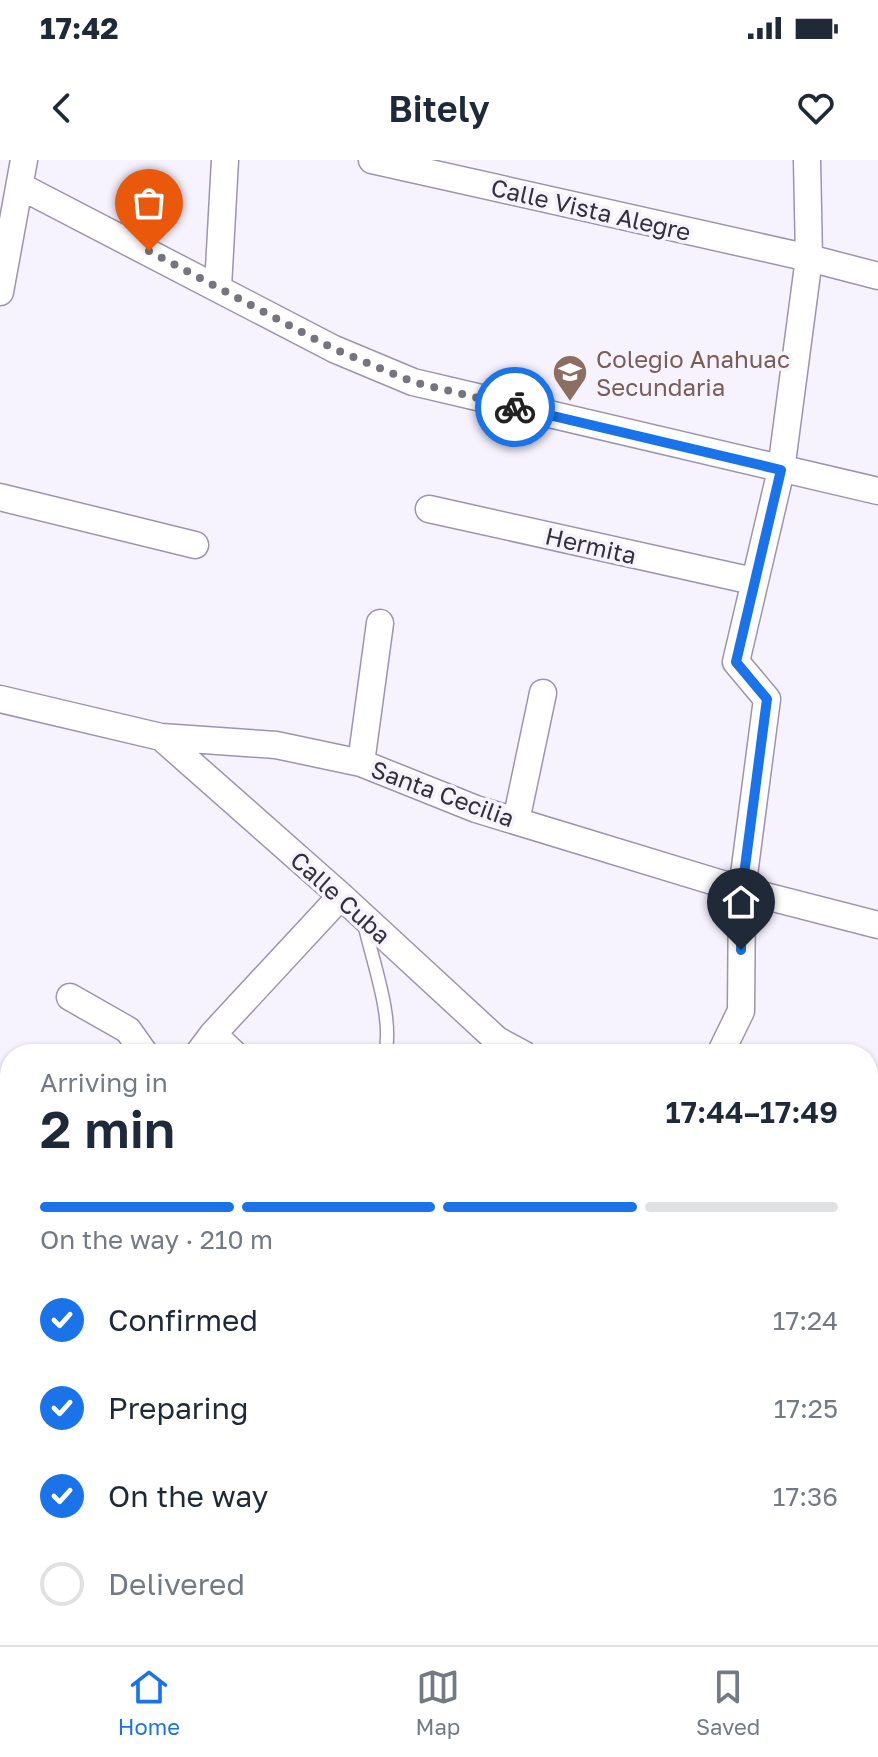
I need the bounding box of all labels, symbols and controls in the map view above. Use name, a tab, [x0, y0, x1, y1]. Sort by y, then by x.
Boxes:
text: 17:42	[40, 10, 118, 46]
icon: back	[40, 86, 84, 130]
icon: heart	[794, 86, 838, 130]
text: Bitely	[388, 87, 490, 130]
pin	[115, 169, 183, 251]
street label: Calle Vista Alegre	[488, 172, 694, 246]
icon: bag	[127, 181, 171, 225]
place label: Colegio Anahuac Secundaria	[596, 344, 790, 401]
school or university icon: Colegio Anahuac Secundaria	[551, 353, 589, 403]
courier	[475, 367, 555, 447]
icon: bike	[493, 385, 537, 429]
street label: Hermita	[543, 520, 639, 570]
street label: Santa Cecilia	[368, 754, 518, 832]
street label: Calle Cuba	[285, 845, 397, 949]
pin	[707, 868, 775, 950]
icon: home	[719, 880, 763, 924]
text: Arriving in	[40, 1067, 168, 1098]
text: 17:44–17:49	[666, 1094, 838, 1130]
text: 2 min	[40, 1097, 175, 1159]
text: On the way · 210 m	[40, 1224, 273, 1255]
icon: check	[40, 1298, 84, 1342]
text: Confirmed	[108, 1302, 258, 1338]
text: 17:24	[773, 1305, 838, 1336]
icon: check	[40, 1386, 84, 1430]
text: Preparing	[108, 1390, 249, 1426]
text: 17:25	[774, 1393, 838, 1424]
icon: check	[40, 1474, 84, 1518]
text: On the way	[108, 1478, 268, 1514]
text: 17:36	[773, 1481, 838, 1512]
text: Delivered	[108, 1566, 245, 1602]
tab: Home	[118, 1665, 180, 1740]
tab: Map	[416, 1665, 460, 1740]
tab: Saved	[696, 1665, 760, 1740]

